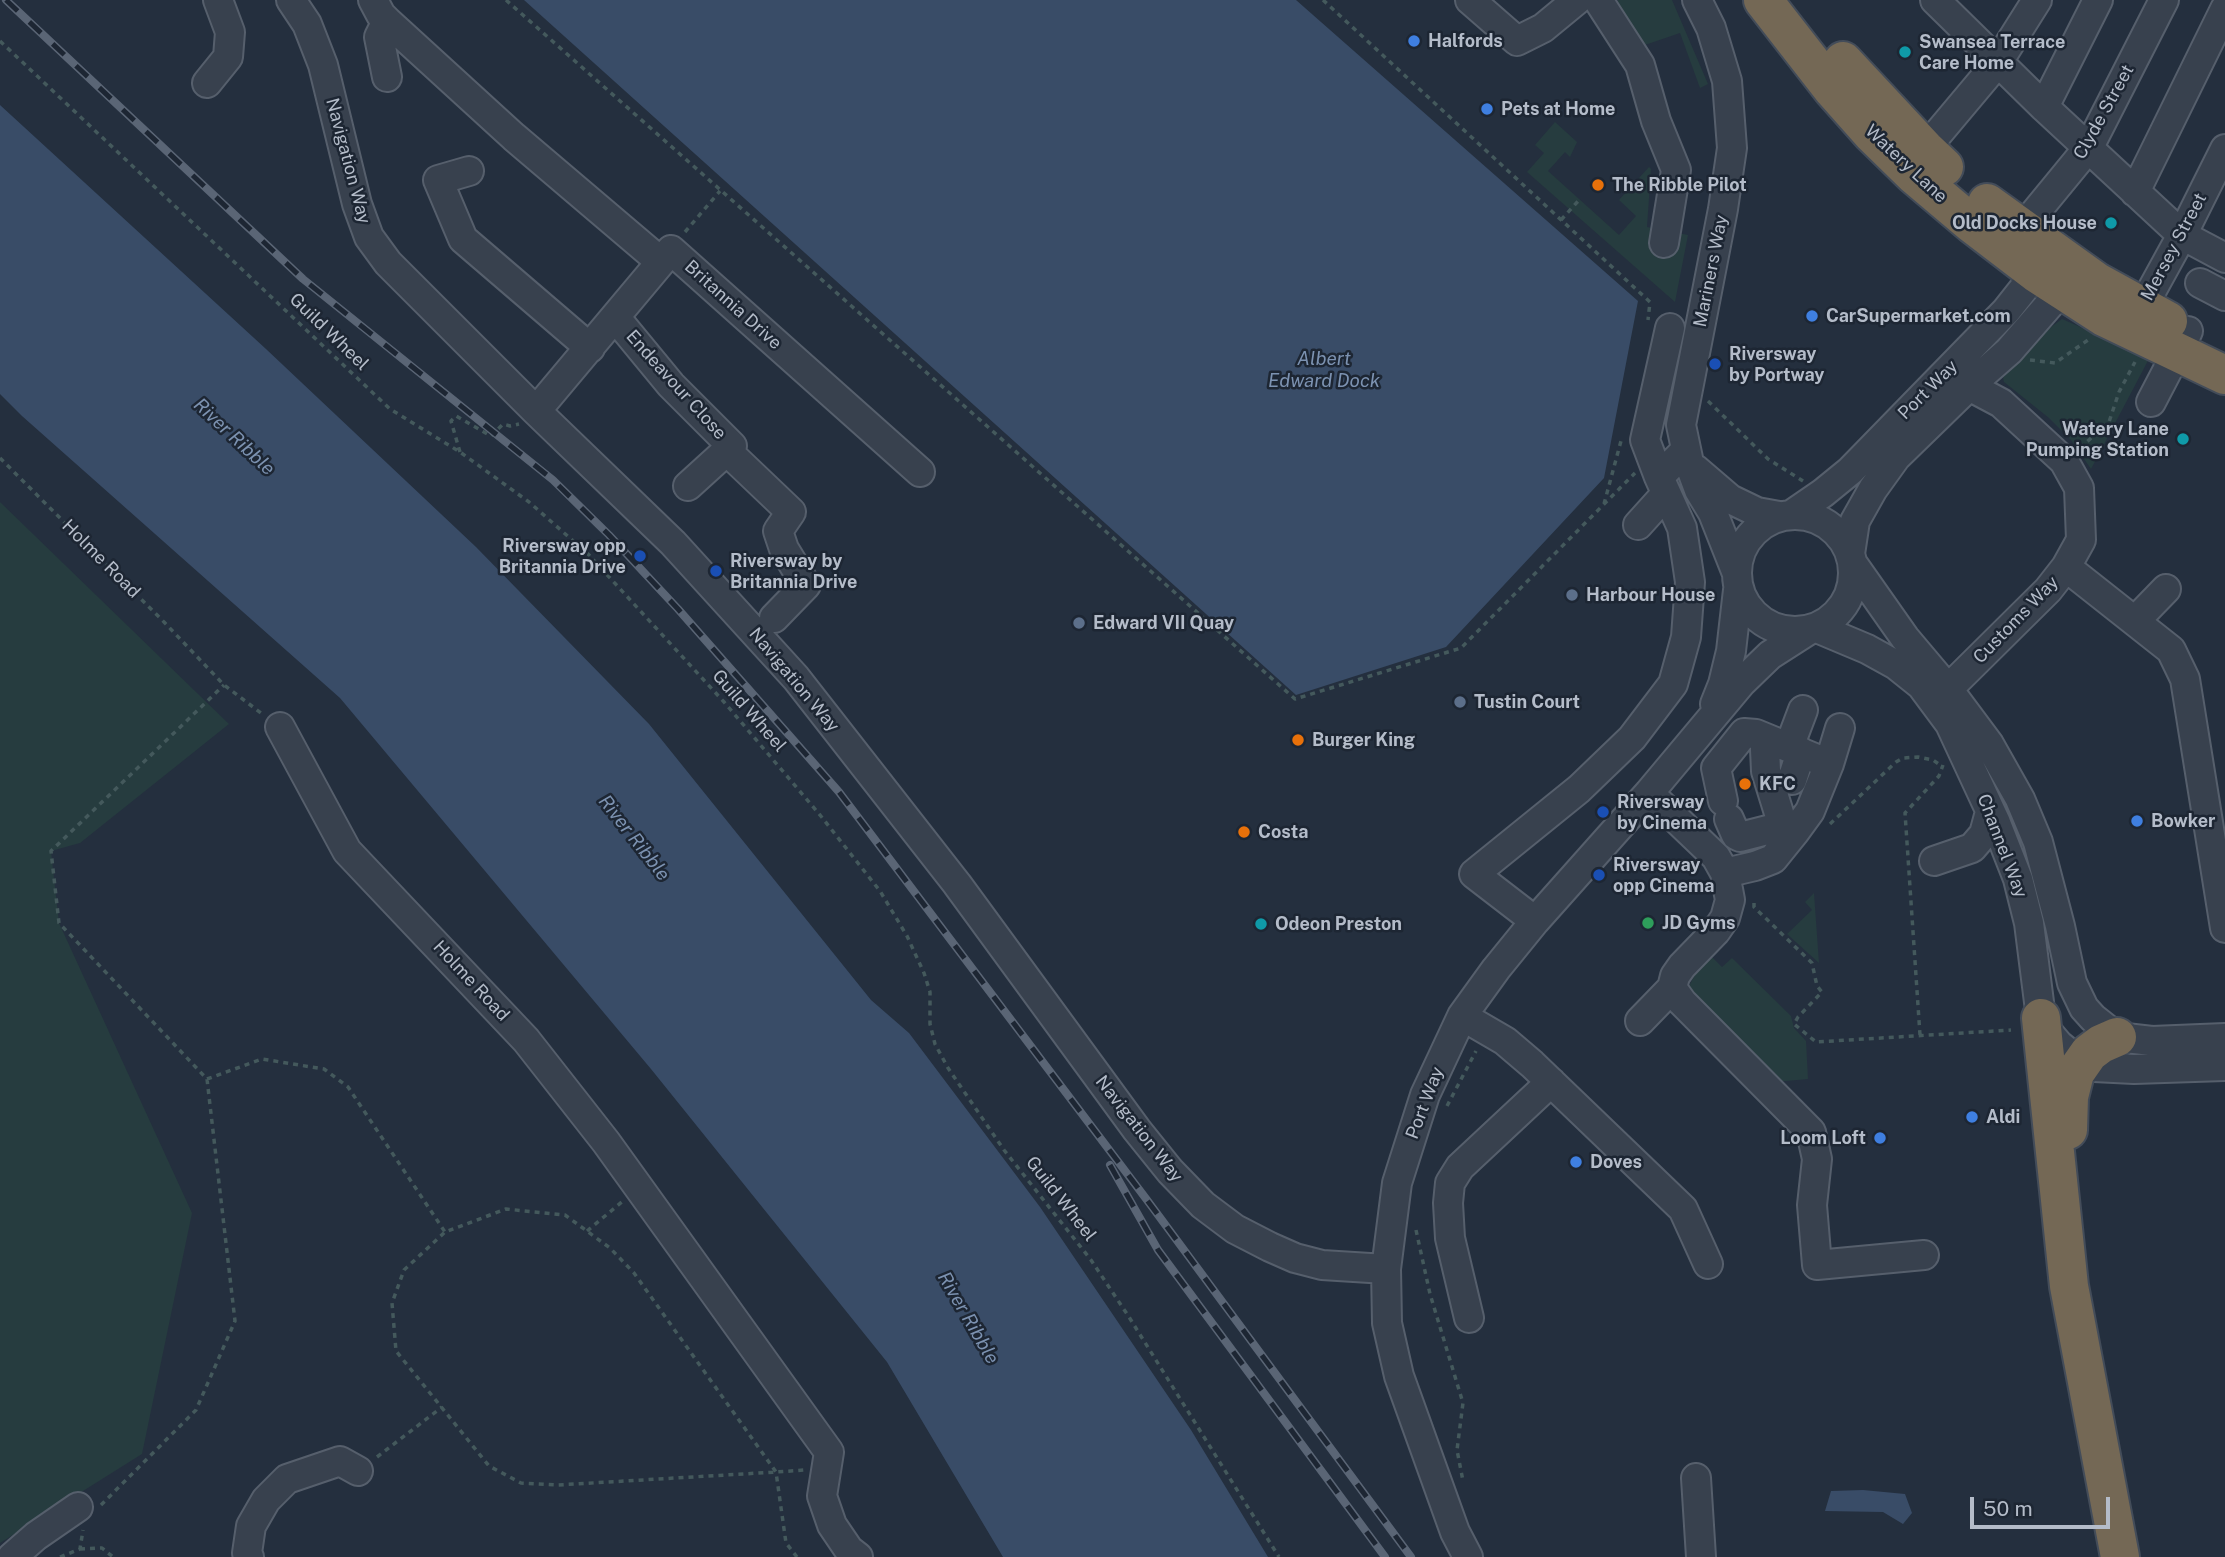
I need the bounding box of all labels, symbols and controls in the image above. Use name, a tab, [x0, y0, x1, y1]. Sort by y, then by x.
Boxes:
place label: Halfords	[1428, 30, 1503, 52]
place label: Swansea Terrace Care Home	[1919, 31, 2065, 74]
marker: Halfords	[1406, 33, 1422, 49]
marker: Swansea Terrace Care Home	[1897, 44, 1913, 60]
street label: Clyde Street	[2069, 61, 2139, 163]
street label: Navigation Way	[321, 96, 375, 226]
place label: Pets at Home	[1501, 98, 1615, 120]
marker: Pets at Home	[1479, 101, 1495, 117]
street label: Watery Lane	[1860, 120, 1952, 208]
place label: The Ribble Pilot	[1612, 174, 1747, 196]
marker: The Ribble Pilot	[1590, 177, 1606, 193]
street label: Mersey Street	[2137, 190, 2211, 304]
place label: Old Docks House	[1952, 212, 2097, 234]
street label: Mariners Way	[1690, 213, 1732, 329]
marker: Old Docks House	[2103, 215, 2119, 231]
street label: Britannia Drive	[680, 256, 786, 354]
street label: Guild Wheel	[285, 289, 373, 375]
place label: CarSupermarket.com	[1826, 305, 2011, 327]
marker: CarSupermarket.com	[1804, 308, 1820, 324]
street label: Endeavour Close	[621, 326, 731, 444]
place label: Riversway by Portway	[1729, 343, 1824, 386]
water label: Albert Edward Dock	[1268, 348, 1380, 392]
marker: Riversway by Portway	[1707, 356, 1723, 372]
street label: Port Way	[1894, 356, 1962, 424]
water label: River Ribble	[189, 394, 279, 480]
place label: Watery Lane Pumping Station	[2026, 418, 2169, 460]
marker: Watery Lane Pumping Station	[2175, 431, 2191, 447]
street label: Holme Road	[57, 515, 145, 603]
place label: Riversway opp Britannia Drive	[499, 535, 626, 578]
marker: Riversway opp Britannia Drive	[632, 548, 648, 564]
place label: Riversway by Britannia Drive	[730, 550, 857, 592]
marker: Riversway by Britannia Drive	[708, 563, 724, 579]
street label: Customs Way	[1969, 572, 2063, 668]
place label: Harbour House	[1586, 584, 1715, 606]
marker: Harbour House	[1564, 587, 1580, 603]
place label: Edward VII Quay	[1093, 612, 1234, 634]
marker: Edward VII Quay	[1071, 615, 1087, 631]
street label: Navigation Way	[744, 624, 844, 736]
street label: Guild Wheel	[707, 665, 791, 757]
place label: Tustin Court	[1474, 691, 1580, 713]
marker: Tustin Court	[1452, 694, 1468, 710]
place label: Burger King	[1312, 729, 1415, 751]
marker: Burger King	[1290, 732, 1306, 748]
place label: KFC	[1759, 773, 1796, 795]
marker: KFC	[1737, 776, 1753, 792]
water label: River Ribble	[593, 791, 675, 885]
place label: Riversway by Cinema	[1617, 791, 1707, 834]
street label: Channel Way	[1972, 791, 2032, 901]
marker: Riversway by Cinema	[1595, 804, 1611, 820]
place label: Bowker	[2151, 810, 2215, 832]
marker: Bowker	[2129, 813, 2145, 829]
place label: Costa	[1258, 821, 1308, 843]
marker: Costa	[1236, 824, 1252, 840]
place label: Riversway opp Cinema	[1613, 854, 1714, 896]
marker: Riversway opp Cinema	[1591, 867, 1607, 883]
place label: JD Gyms	[1662, 912, 1736, 934]
place label: Odeon Preston	[1275, 913, 1402, 935]
marker: JD Gyms	[1640, 915, 1656, 931]
marker: Odeon Preston	[1253, 916, 1269, 932]
street label: Holme Road	[428, 936, 514, 1026]
street label: Port Way	[1401, 1064, 1449, 1142]
street label: Navigation Way	[1091, 1071, 1187, 1187]
place label: Aldi	[1986, 1106, 2020, 1128]
marker: Aldi	[1964, 1109, 1980, 1125]
place label: Loom Loft	[1780, 1127, 1866, 1149]
marker: Loom Loft	[1872, 1130, 1888, 1146]
place label: Doves	[1590, 1151, 1642, 1173]
street label: Guild Wheel	[1021, 1152, 1101, 1246]
marker: Doves	[1568, 1154, 1584, 1170]
water label: River Ribble	[932, 1268, 1004, 1368]
scale bar	[1973, 1484, 2113, 1528]
text: 50 m	[1983, 1496, 2033, 1521]

